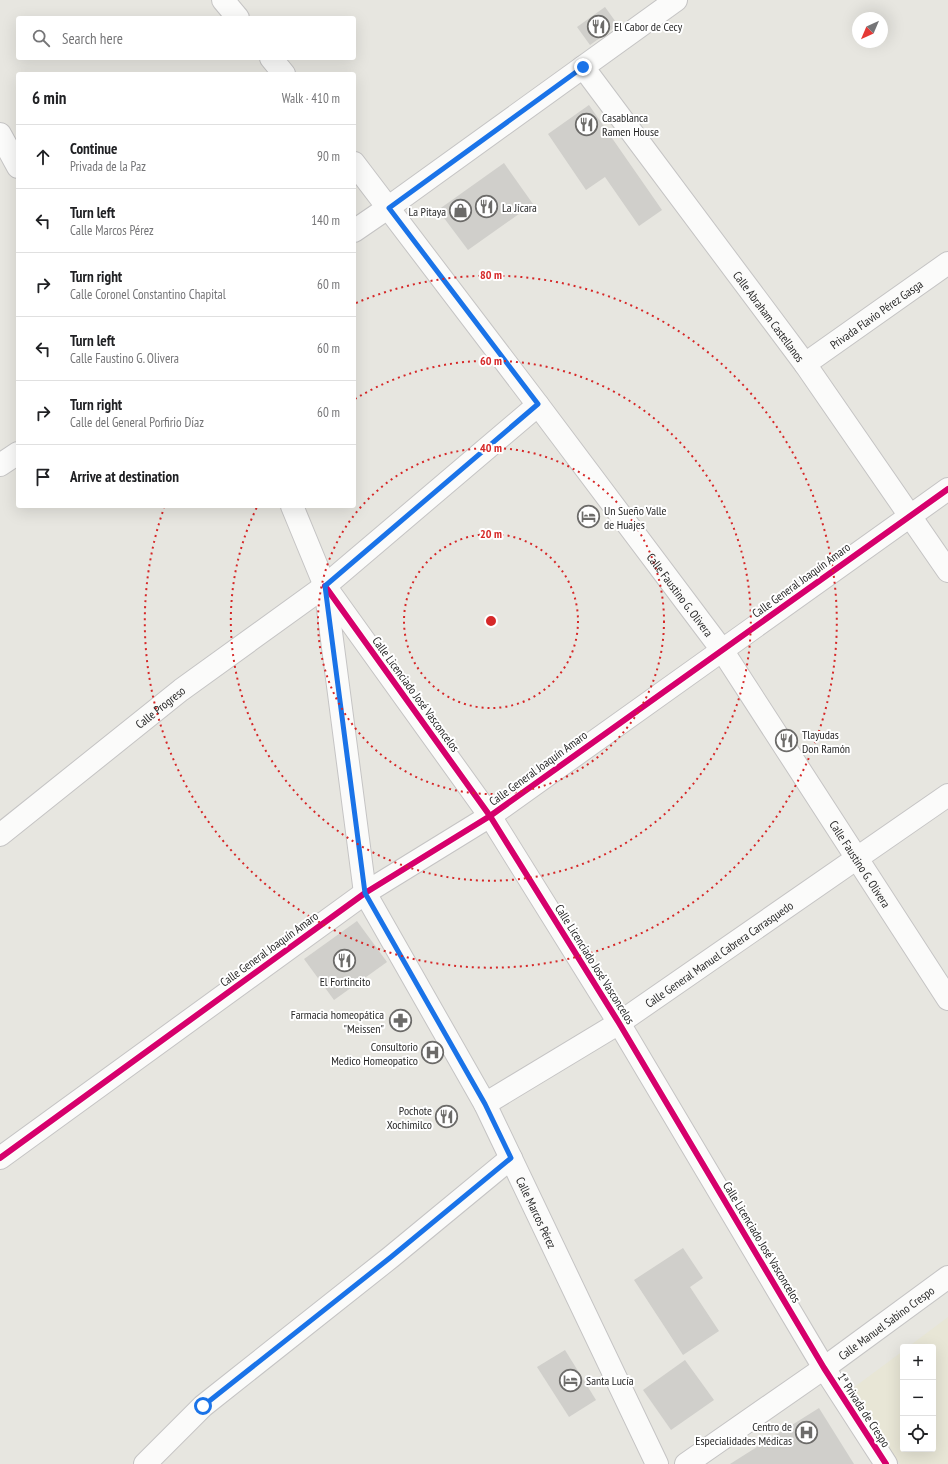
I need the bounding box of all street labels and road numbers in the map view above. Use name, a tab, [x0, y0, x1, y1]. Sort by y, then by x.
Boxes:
street label: Calle Abraham Castellanos	[730, 268, 808, 365]
street label: Privada Flavio Pérez Gasga	[827, 276, 926, 352]
street label: Calle General Joaquín Amaro	[749, 539, 853, 621]
street label: Calle Faustino G. Olivera	[644, 550, 717, 639]
street label: Calle Licenciado José Vasconcelos	[369, 634, 463, 754]
street label: Calle Progreso	[132, 682, 188, 731]
street label: Calle General Joaquín Amaro	[486, 727, 590, 809]
street label: Calle Faustino G. Olivera	[827, 817, 894, 910]
street label: Calle General Manuel Cabrera Carrasquedo	[642, 897, 796, 1010]
street label: Calle Licenciado José Vasconcelos	[552, 901, 638, 1027]
street label: Calle General Joaquín Amaro	[217, 908, 321, 990]
street label: Calle Marcos Pérez	[513, 1174, 560, 1251]
street label: Calle Licenciado José Vasconcelos	[720, 1179, 804, 1305]
street label: Calle Manuel Sabino Crespo	[835, 1282, 937, 1363]
street label: 1ª Privada de Crespo	[834, 1370, 894, 1450]

